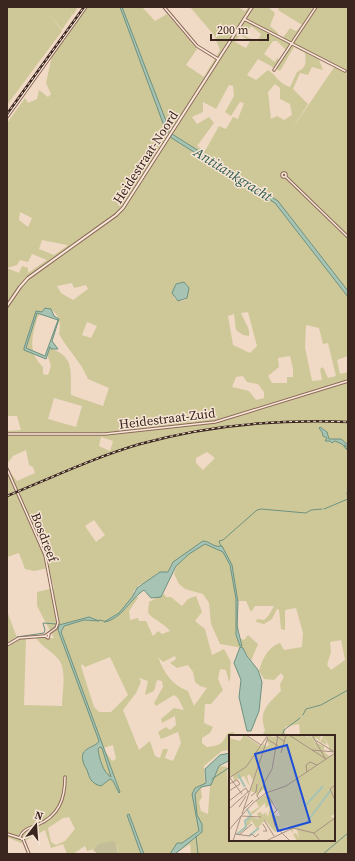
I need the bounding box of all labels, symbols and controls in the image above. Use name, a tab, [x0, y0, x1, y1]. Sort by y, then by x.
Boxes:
scale bar	[211, 16, 268, 42]
text: 200 m	[217, 22, 249, 38]
street label: Heidestraat-Noord	[109, 107, 182, 207]
water label: Antitankgracht	[189, 141, 277, 207]
street label: Heidestraat-Zuid	[118, 404, 217, 433]
street label: Bosdreef	[27, 510, 62, 566]
inset map	[229, 735, 335, 841]
north arrow	[16, 805, 56, 845]
text: N	[33, 808, 45, 824]

